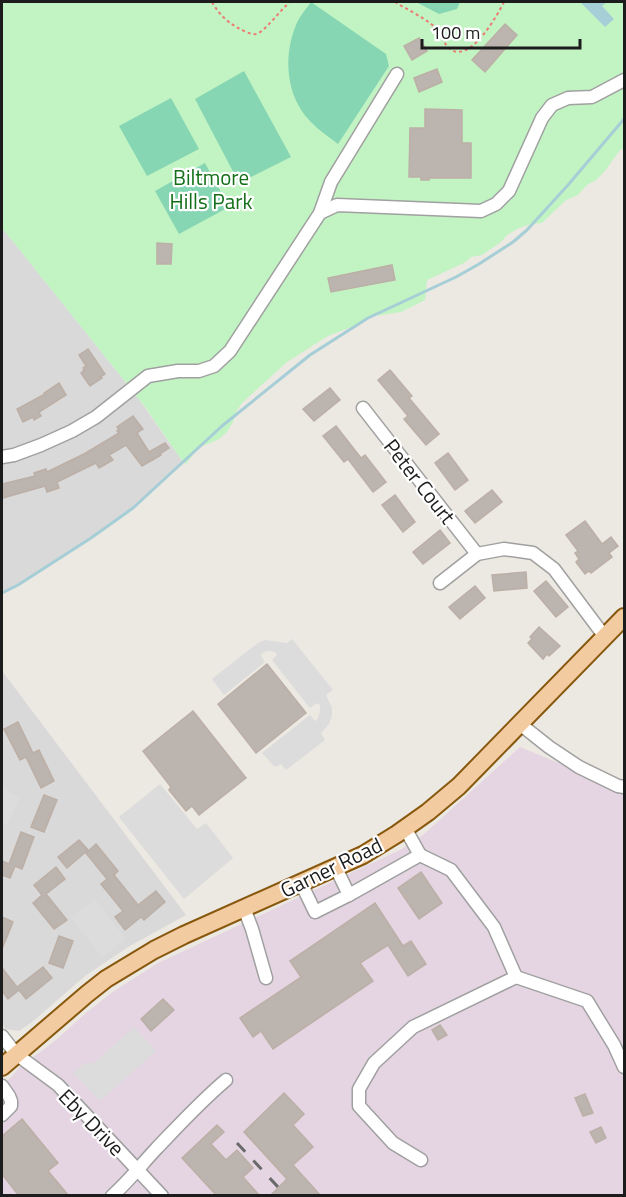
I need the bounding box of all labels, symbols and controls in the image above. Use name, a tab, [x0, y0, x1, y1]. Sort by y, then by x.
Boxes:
scale bar	[422, 12, 580, 50]
text: 100 m	[431, 19, 480, 46]
park label: Biltmore Hills Park	[169, 161, 253, 217]
street label: Peter Court	[376, 431, 464, 531]
street label: Garner Road	[275, 829, 387, 905]
street label: Eby Drive	[52, 1081, 132, 1163]

